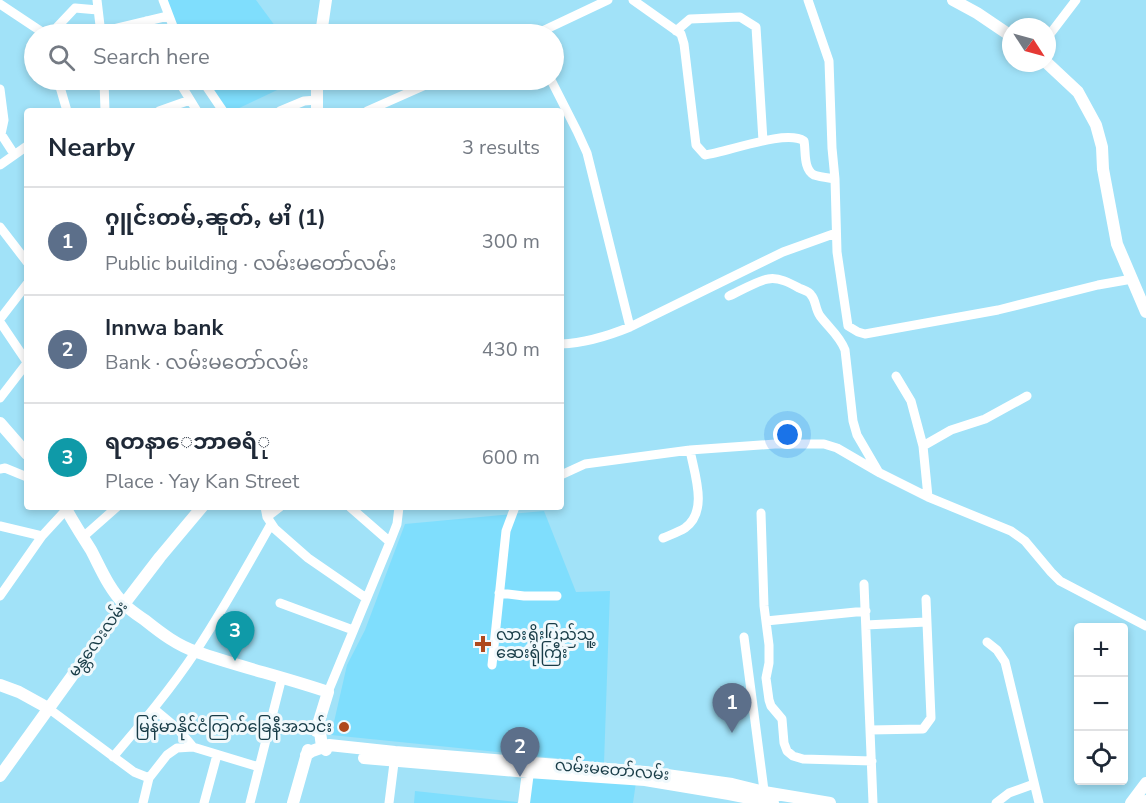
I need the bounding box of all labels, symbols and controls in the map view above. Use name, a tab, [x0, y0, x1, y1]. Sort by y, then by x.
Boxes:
north arrow	[1002, 18, 1056, 72]
search box	[24, 24, 564, 90]
icon: search	[45, 41, 78, 74]
text: Search here	[93, 42, 210, 72]
text: Nearby	[48, 130, 135, 165]
text: 3 results	[462, 134, 540, 161]
text: ႁူင်းတမ်ႇၼူတ်ႇ မၢႆ (1)	[105, 203, 326, 233]
text: 1	[62, 228, 74, 255]
text: 300 m	[482, 228, 540, 255]
text: Public building · လမ်းမတော်လမ်း	[105, 250, 396, 277]
text: Innwa bank	[105, 313, 223, 343]
text: 2	[62, 336, 74, 363]
text: 430 m	[482, 336, 540, 363]
text: Bank · လမ်းမတော်လမ်း	[105, 349, 309, 376]
your location	[773, 420, 802, 449]
text: ရတနာေဘာဓရံု	[105, 427, 270, 457]
text: 3	[62, 444, 74, 471]
text: 600 m	[482, 444, 540, 471]
text: Place · Yay Kan Street	[105, 468, 299, 495]
street label: မန္တလေးလမ်း	[62, 596, 135, 683]
pin: 3	[216, 612, 254, 661]
place label: လားရှိုးပြည်သူ့ ဆေးရုံကြီး	[496, 623, 596, 667]
map controls	[1074, 623, 1128, 785]
button: +	[1074, 623, 1128, 677]
marker: လားရှိုးပြည်သူ့ ဆေးရုံကြီး	[474, 635, 492, 653]
button: −	[1074, 677, 1128, 731]
pin: 1	[712, 684, 752, 733]
place label: မြန်မာနိုင်ငံကြက်ခြေနီအသင်း	[135, 715, 332, 741]
marker: မြန်မာနိုင်ငံကြက်ခြေနီအသင်း	[337, 720, 351, 734]
pin: 2	[500, 728, 540, 777]
button: locate	[1074, 731, 1128, 785]
street label: လမ်းမတော်လမ်း	[554, 753, 670, 786]

